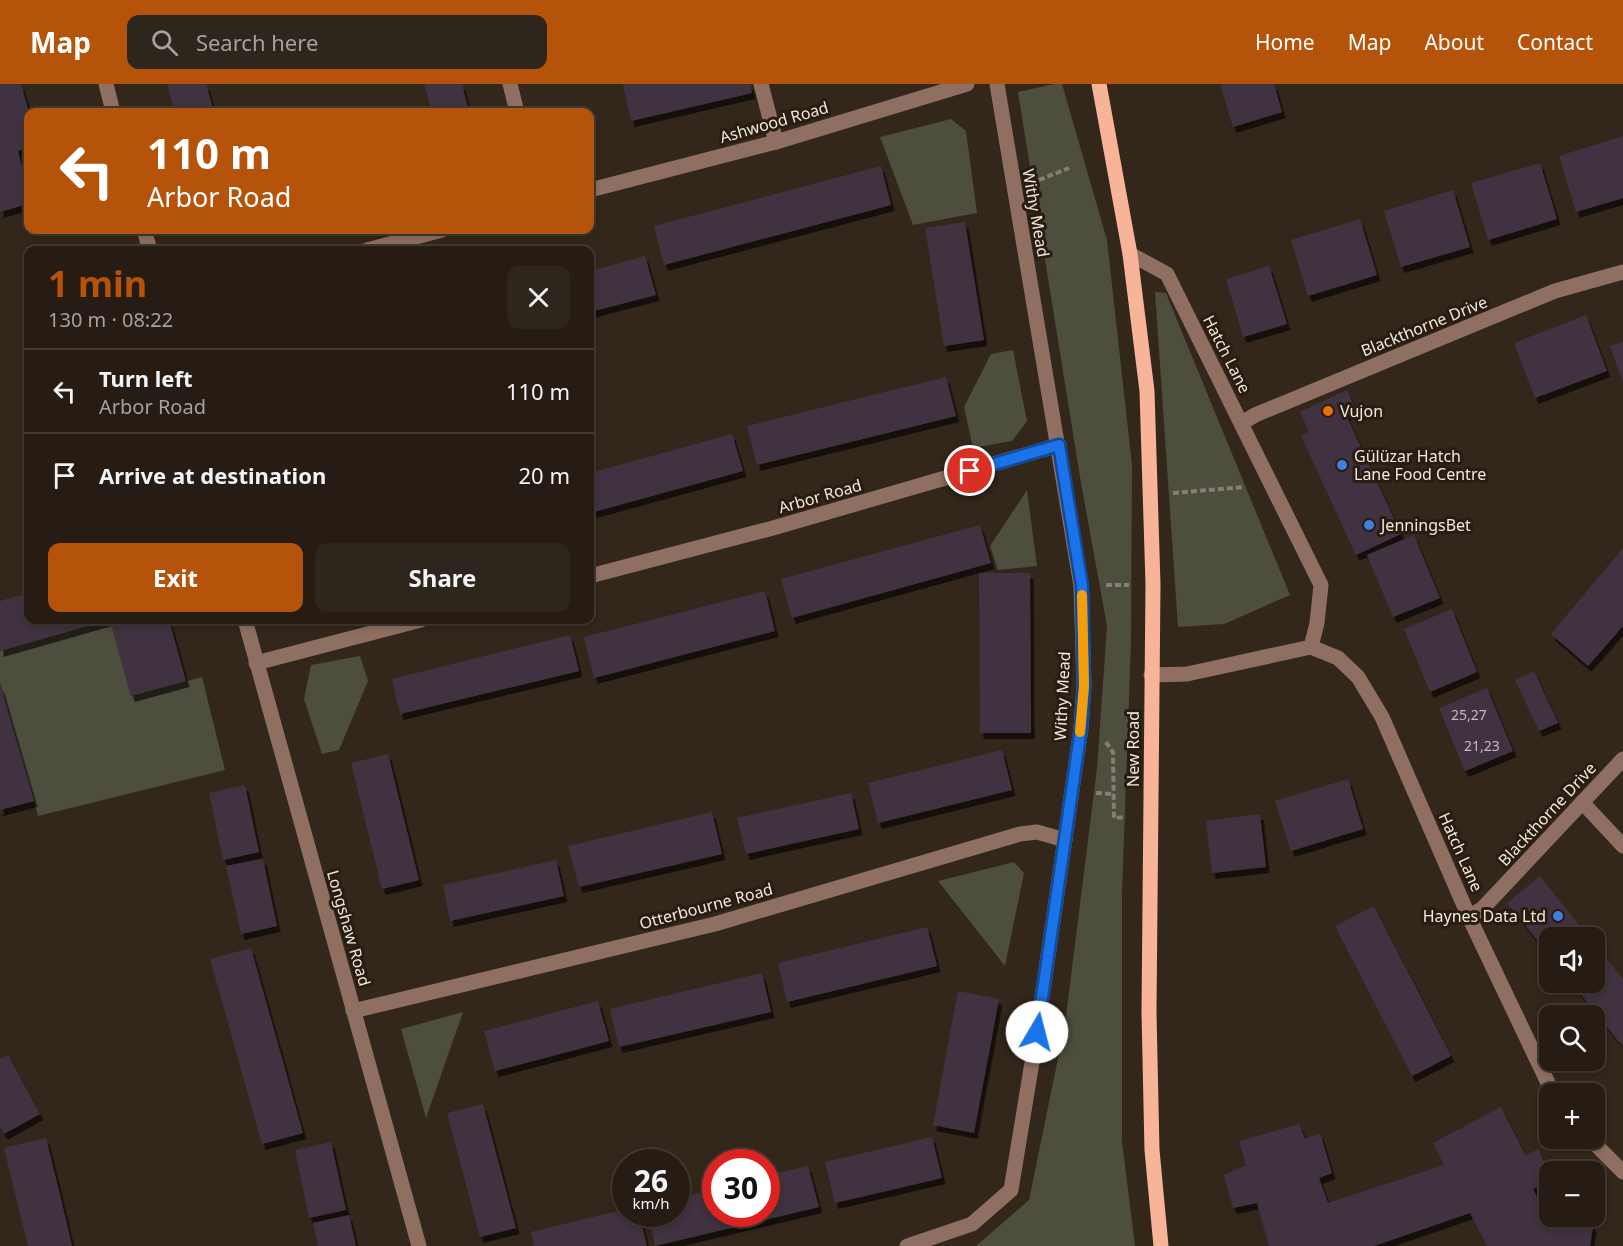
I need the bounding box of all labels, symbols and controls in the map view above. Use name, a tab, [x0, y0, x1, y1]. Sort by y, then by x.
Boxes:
search box	[127, 15, 547, 69]
text: Map	[30, 23, 91, 61]
icon: search	[148, 26, 181, 59]
text: Search here	[196, 27, 318, 57]
text: Home	[1255, 28, 1315, 56]
text: Map	[1348, 28, 1391, 56]
text: About	[1424, 28, 1484, 56]
text: Contact	[1517, 28, 1593, 56]
street label: Ashwood Road	[717, 96, 831, 148]
text: 110 m	[147, 124, 271, 181]
icon: left	[48, 132, 126, 210]
street label: Withy Mead	[1017, 167, 1055, 259]
text: Arbor Road	[147, 178, 291, 215]
text: 1 min	[48, 259, 147, 308]
button: close	[507, 266, 570, 329]
street label: Blackthorne Drive	[1358, 291, 1490, 361]
text: 130 m · 08:22	[48, 306, 173, 333]
street label: Hatch Lane	[1198, 311, 1256, 397]
text: Turn left	[99, 363, 193, 393]
icon: left	[48, 375, 81, 408]
text: 110 m	[506, 376, 570, 406]
text: Arbor Road	[99, 393, 206, 420]
place label: Vujon	[1340, 400, 1383, 422]
marker: Vujon	[1321, 404, 1335, 418]
pin	[944, 445, 995, 496]
place label: Gülüzar Hatch Lane Food Centre	[1354, 445, 1486, 485]
icon: arrive	[953, 454, 986, 487]
marker: Gülüzar Hatch Lane Food Centre	[1335, 458, 1349, 472]
icon: arrive	[48, 459, 81, 492]
text: Arrive at destination	[99, 460, 326, 490]
text: 20 m	[519, 460, 570, 490]
street label: Arbor Road	[776, 474, 864, 518]
place label: JenningsBet	[1379, 514, 1471, 536]
marker: JenningsBet	[1362, 518, 1376, 532]
button: Exit	[48, 543, 303, 612]
button: Share	[315, 543, 570, 612]
street label: Withy Mead	[1049, 651, 1075, 741]
house number: 25,27	[1451, 705, 1487, 724]
street label: New Road	[1122, 711, 1144, 787]
house number: 21,23	[1464, 736, 1500, 755]
street label: Blackthorne Drive	[1493, 757, 1601, 871]
street label: Hatch Lane	[1434, 809, 1488, 895]
street label: Longshaw Road	[322, 868, 376, 988]
street label: Otterbourne Road	[637, 878, 775, 934]
place label: Haynes Data Ltd	[1423, 905, 1546, 927]
marker: Haynes Data Ltd	[1551, 909, 1565, 923]
map controls	[1539, 927, 1605, 1227]
button: sound	[1539, 927, 1605, 993]
position arrow	[1005, 1000, 1069, 1064]
button: search	[1539, 1005, 1605, 1071]
button: +	[1539, 1083, 1605, 1149]
speed limit sign: 30	[702, 1149, 780, 1227]
text: 26	[634, 1160, 668, 1201]
button: −	[1539, 1161, 1605, 1227]
text: km/h	[633, 1193, 669, 1213]

